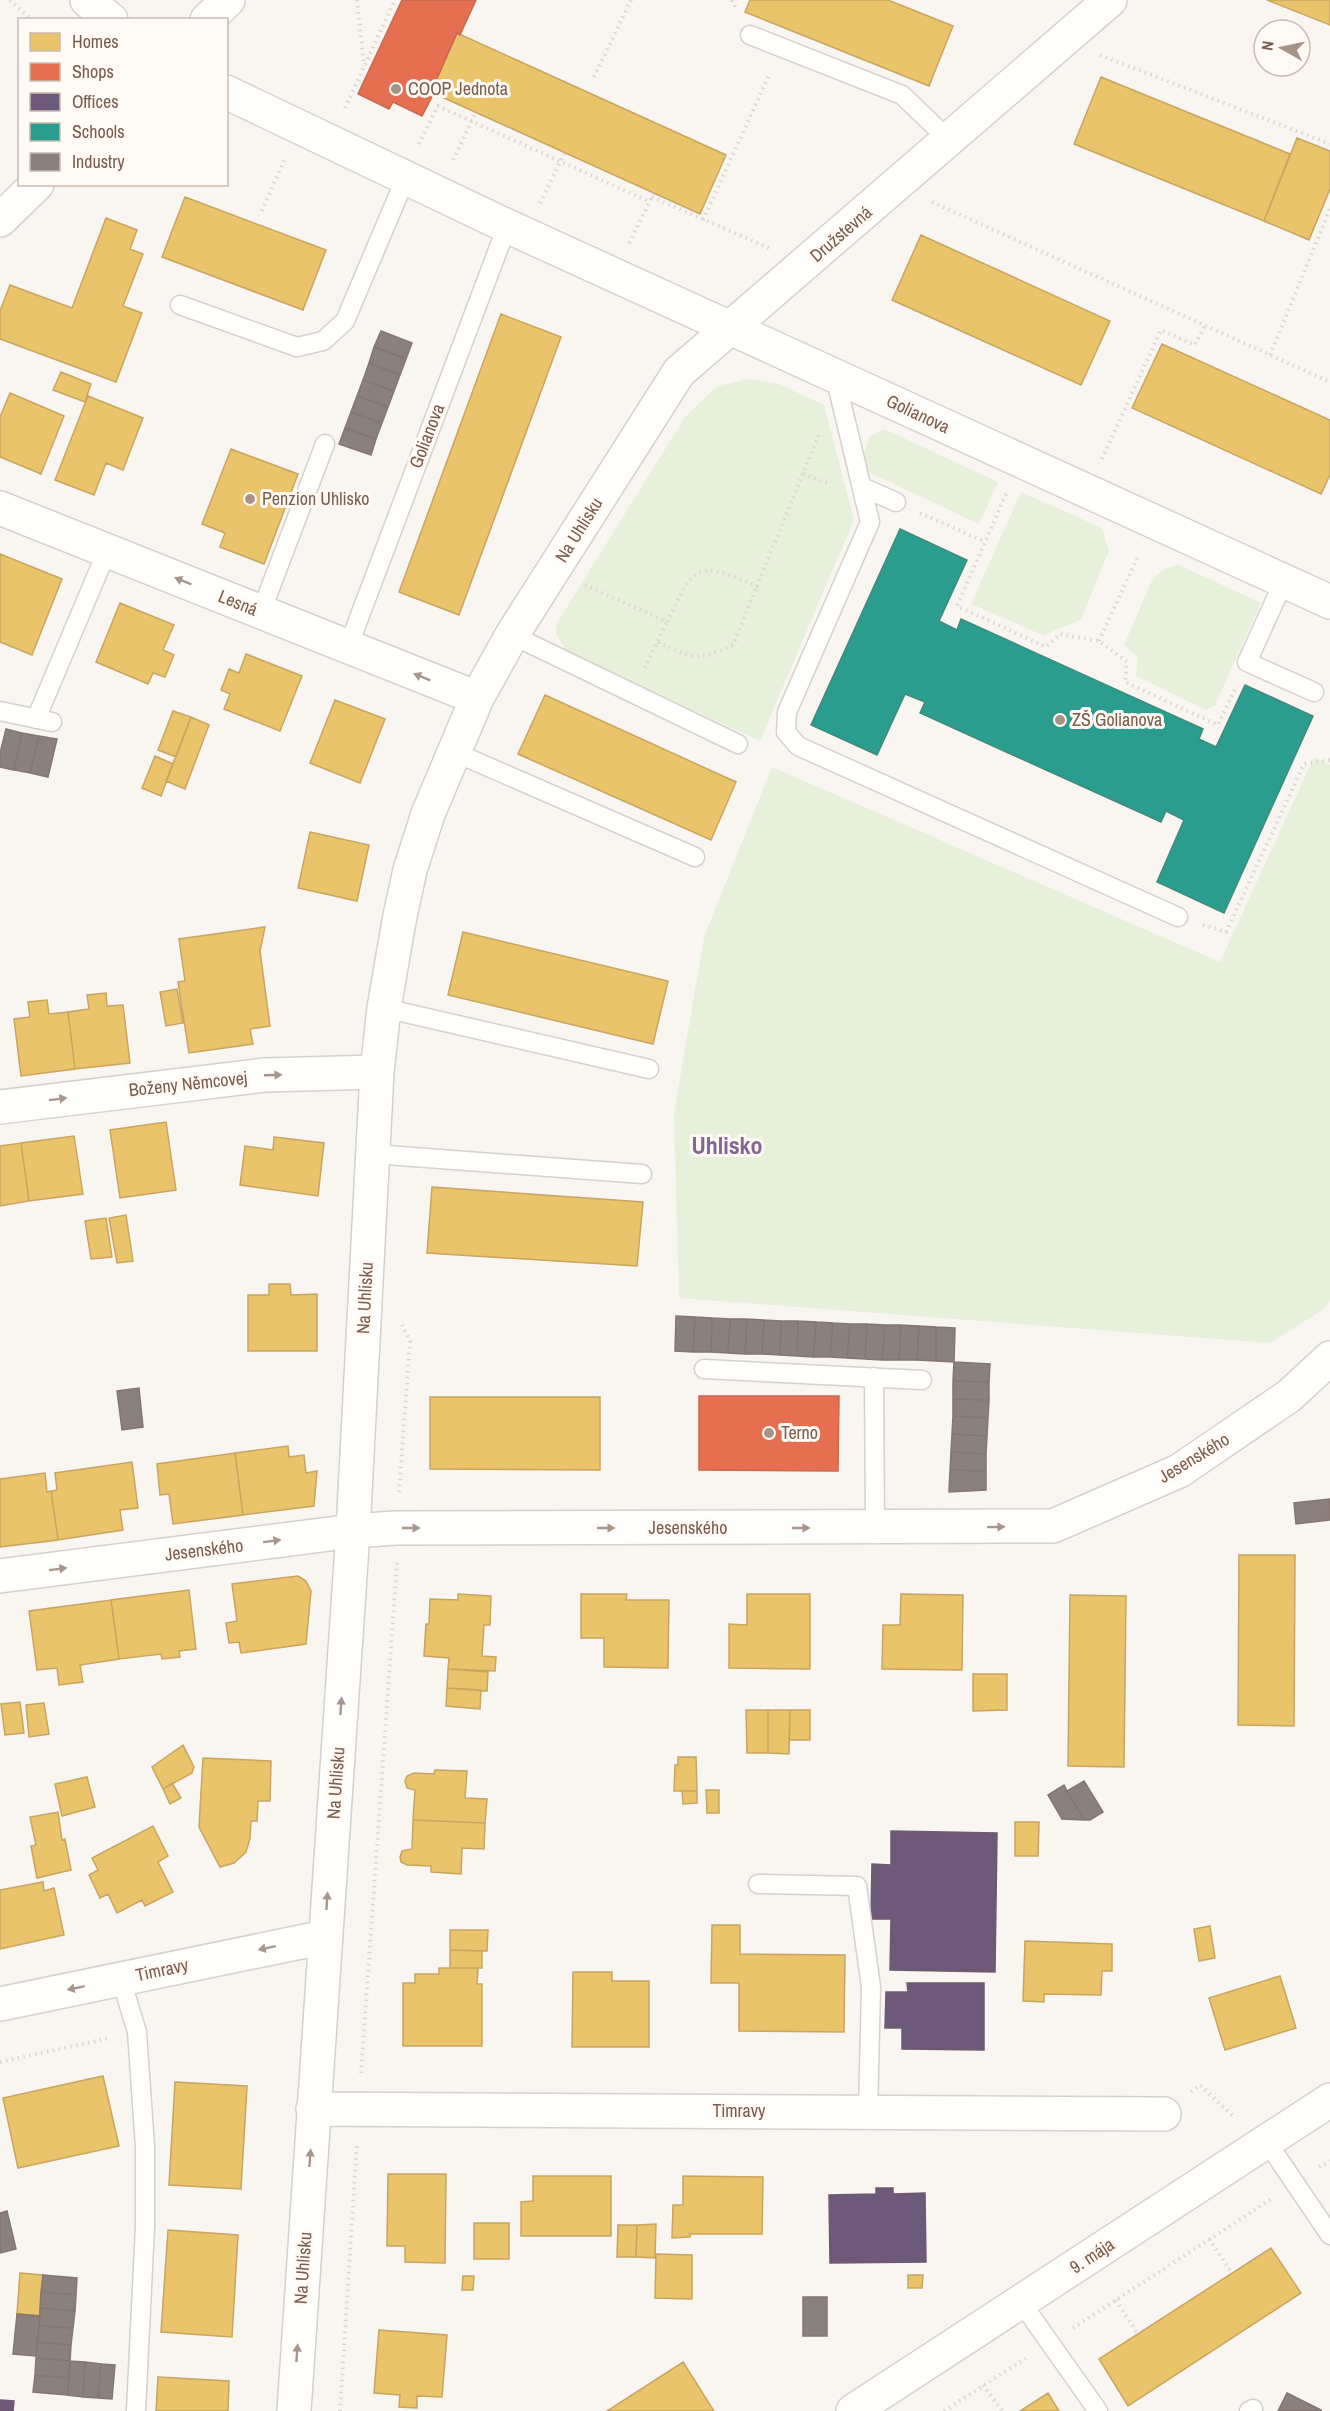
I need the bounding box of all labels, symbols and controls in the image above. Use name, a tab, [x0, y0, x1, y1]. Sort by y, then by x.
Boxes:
legend	[18, 18, 228, 186]
north arrow	[1252, 18, 1312, 78]
text: Homes	[72, 29, 119, 54]
text: N	[1256, 39, 1279, 52]
text: Shops	[72, 59, 114, 84]
place label: COOP Jednota	[408, 76, 508, 101]
marker: COOP Jednota	[389, 82, 403, 96]
text: Offices	[72, 89, 119, 114]
text: Schools	[72, 119, 125, 144]
text: Industry	[72, 149, 125, 174]
street label: Družstevná	[804, 200, 877, 268]
street label: Golianova	[882, 388, 954, 439]
street label: Golianova	[403, 400, 450, 472]
place label: Penzion Uhlisko	[262, 486, 369, 511]
marker: Penzion Uhlisko	[243, 492, 257, 506]
street label: Na Uhlisku	[549, 493, 608, 567]
one-way arrow	[173, 576, 191, 586]
street label: Lesná	[215, 583, 262, 622]
one-way arrow	[413, 672, 431, 682]
place label: ZŠ Golianova	[1072, 707, 1162, 732]
marker: ZŠ Golianova	[1053, 713, 1067, 727]
street label: Boženy Němcovej	[127, 1065, 248, 1102]
one-way arrow	[263, 1071, 282, 1080]
one-way arrow	[49, 1095, 68, 1104]
district label: Uhlisko	[691, 1129, 763, 1161]
street label: Na Uhlisku	[350, 1261, 379, 1335]
place label: Terno	[781, 1420, 818, 1445]
marker: Terno	[762, 1426, 776, 1440]
street label: Jesenského	[1154, 1427, 1234, 1489]
street label: Jesenského	[649, 1515, 727, 1540]
one-way arrow	[986, 1522, 1005, 1532]
one-way arrow	[401, 1523, 420, 1533]
one-way arrow	[596, 1523, 615, 1533]
one-way arrow	[791, 1523, 810, 1533]
street label: Jesenského	[163, 1532, 245, 1567]
one-way arrow	[263, 1536, 282, 1546]
one-way arrow	[49, 1564, 68, 1573]
one-way arrow	[336, 1697, 345, 1716]
street label: Na Uhlisku	[321, 1746, 350, 1820]
one-way arrow	[322, 1891, 332, 1910]
one-way arrow	[258, 1943, 276, 1953]
street label: Timravy	[133, 1952, 191, 1987]
one-way arrow	[67, 1984, 86, 1993]
street label: Timravy	[713, 2098, 766, 2123]
one-way arrow	[305, 2149, 315, 2168]
street label: Na Uhlisku	[288, 2231, 317, 2305]
street label: 9. mája	[1065, 2232, 1119, 2279]
one-way arrow	[293, 2343, 302, 2362]

